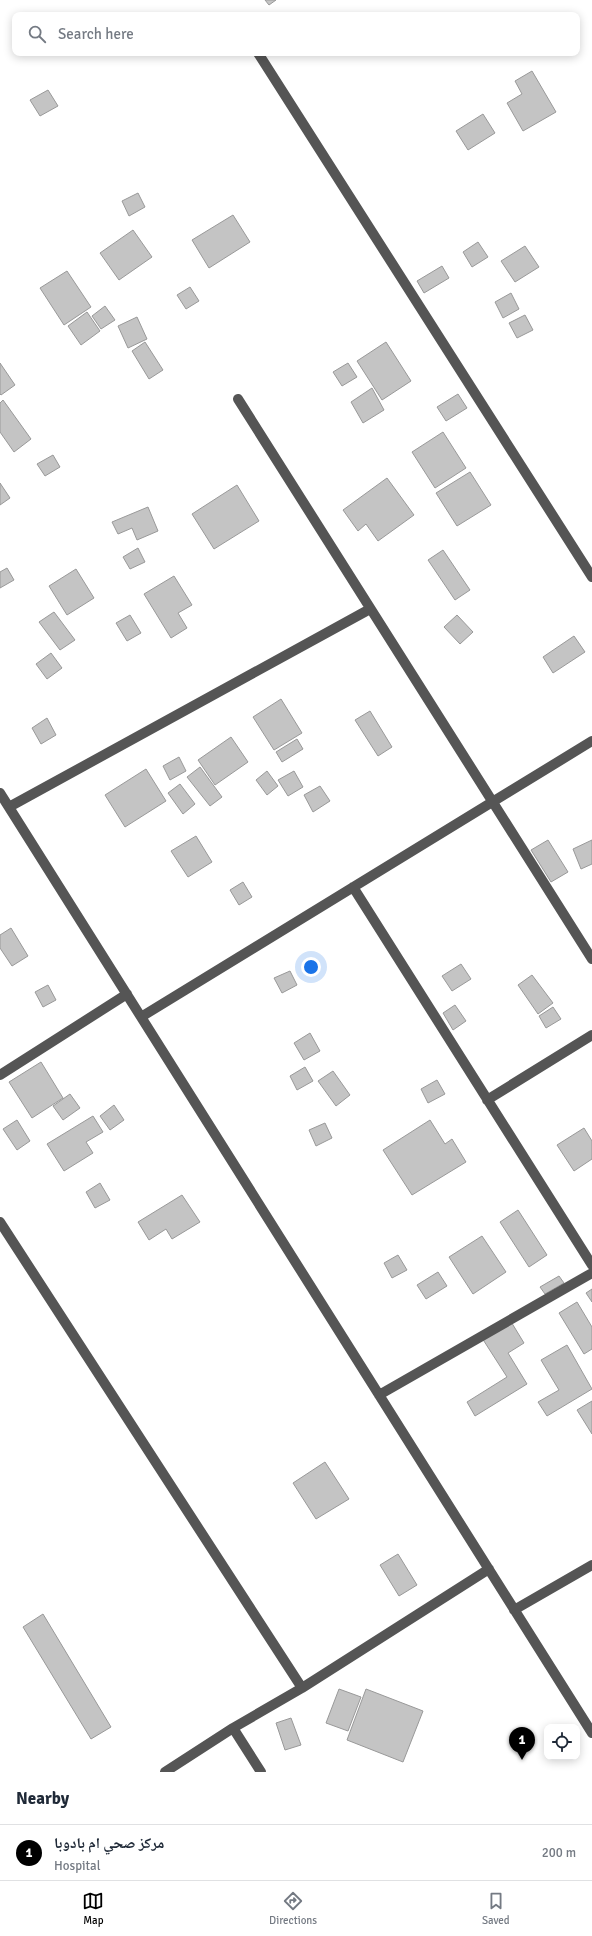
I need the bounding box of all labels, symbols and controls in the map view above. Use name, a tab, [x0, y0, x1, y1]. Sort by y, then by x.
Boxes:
search box	[12, 12, 580, 56]
icon: search	[26, 23, 48, 45]
text: Search here	[58, 25, 134, 43]
your location	[301, 957, 321, 977]
map controls	[544, 1724, 580, 1760]
button: locate	[544, 1724, 580, 1760]
pin: 1	[509, 1727, 535, 1760]
text: Nearby	[16, 1788, 69, 1809]
text: مركز صحي ام بادوبا	[54, 1834, 164, 1852]
text: 1	[25, 1845, 33, 1861]
text: 200 m	[542, 1845, 576, 1861]
text: Hospital	[54, 1858, 101, 1874]
tab: Map	[82, 1890, 104, 1927]
tab: Directions	[269, 1890, 317, 1927]
tab: Saved	[482, 1890, 510, 1927]

